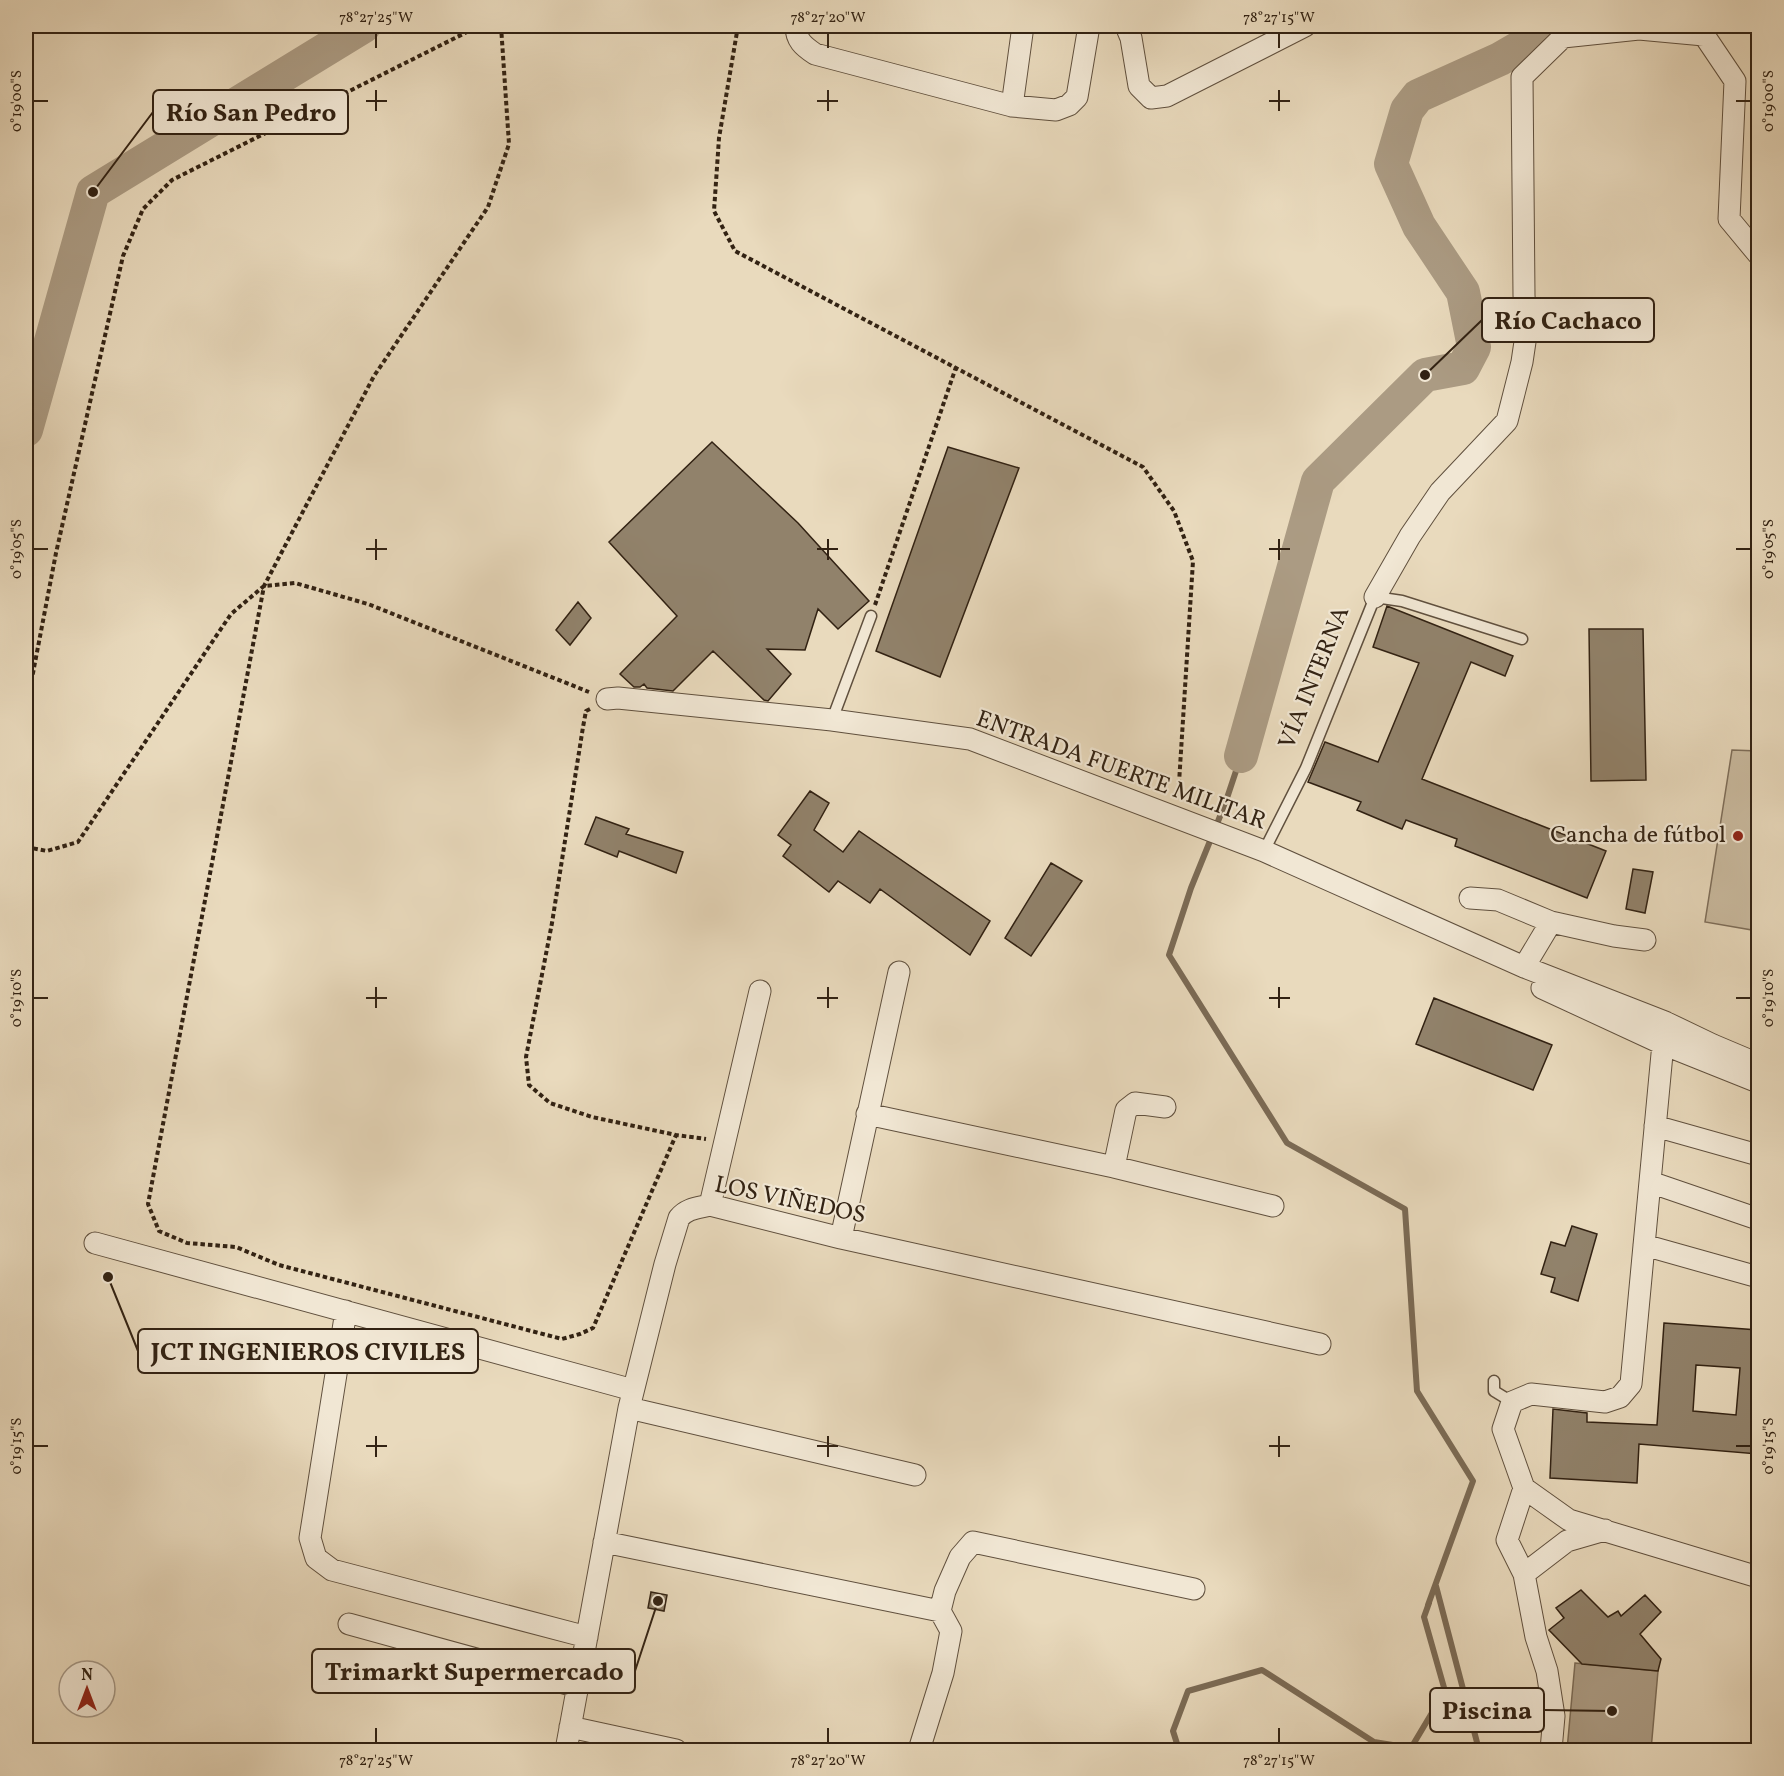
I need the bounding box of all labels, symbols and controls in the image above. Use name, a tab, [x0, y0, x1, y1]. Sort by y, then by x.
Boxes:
text: 78°27'25"W	[339, 8, 413, 29]
text: 78°27'20"W	[790, 8, 866, 29]
text: 78°27'15"W	[1243, 8, 1315, 29]
text: 0°19'00"S	[7, 70, 28, 132]
text: 0°19'00"S	[1759, 70, 1780, 132]
callout: Río San Pedro	[153, 90, 348, 134]
text: Río San Pedro	[166, 96, 336, 132]
callout: Río Cachaco	[1482, 298, 1654, 342]
text: Río Cachaco	[1494, 304, 1642, 340]
text: 0°19'05"S	[7, 519, 28, 579]
text: 0°19'05"S	[1759, 519, 1780, 579]
street label: VÍA INTERNA	[1271, 601, 1359, 755]
street label: ENTRADA FUERTE MILITAR	[971, 703, 1271, 839]
place label: Cancha de fútbol	[1550, 819, 1726, 853]
marker: Cancha de fútbol	[1731, 829, 1745, 843]
text: 0°19'10"S	[7, 969, 28, 1027]
text: 0°19'10"S	[1759, 969, 1780, 1027]
street label: LOS VIÑEDOS	[711, 1168, 869, 1234]
callout: JCT INGENIEROS CIVILES	[138, 1329, 478, 1373]
text: JCT INGENIEROS CIVILES	[150, 1335, 465, 1371]
text: 0°19'15"S	[7, 1417, 28, 1475]
text: 0°19'15"S	[1759, 1417, 1780, 1475]
callout: Trimarkt Supermercado	[312, 1649, 635, 1693]
text: Trimarkt Supermercado	[324, 1655, 624, 1691]
north arrow	[57, 1659, 117, 1719]
text: N	[81, 1665, 93, 1687]
callout: Piscina	[1430, 1688, 1544, 1732]
text: Piscina	[1442, 1694, 1532, 1730]
text: 78°27'25"W	[339, 1751, 413, 1772]
text: 78°27'20"W	[790, 1751, 866, 1772]
text: 78°27'15"W	[1243, 1751, 1315, 1772]

